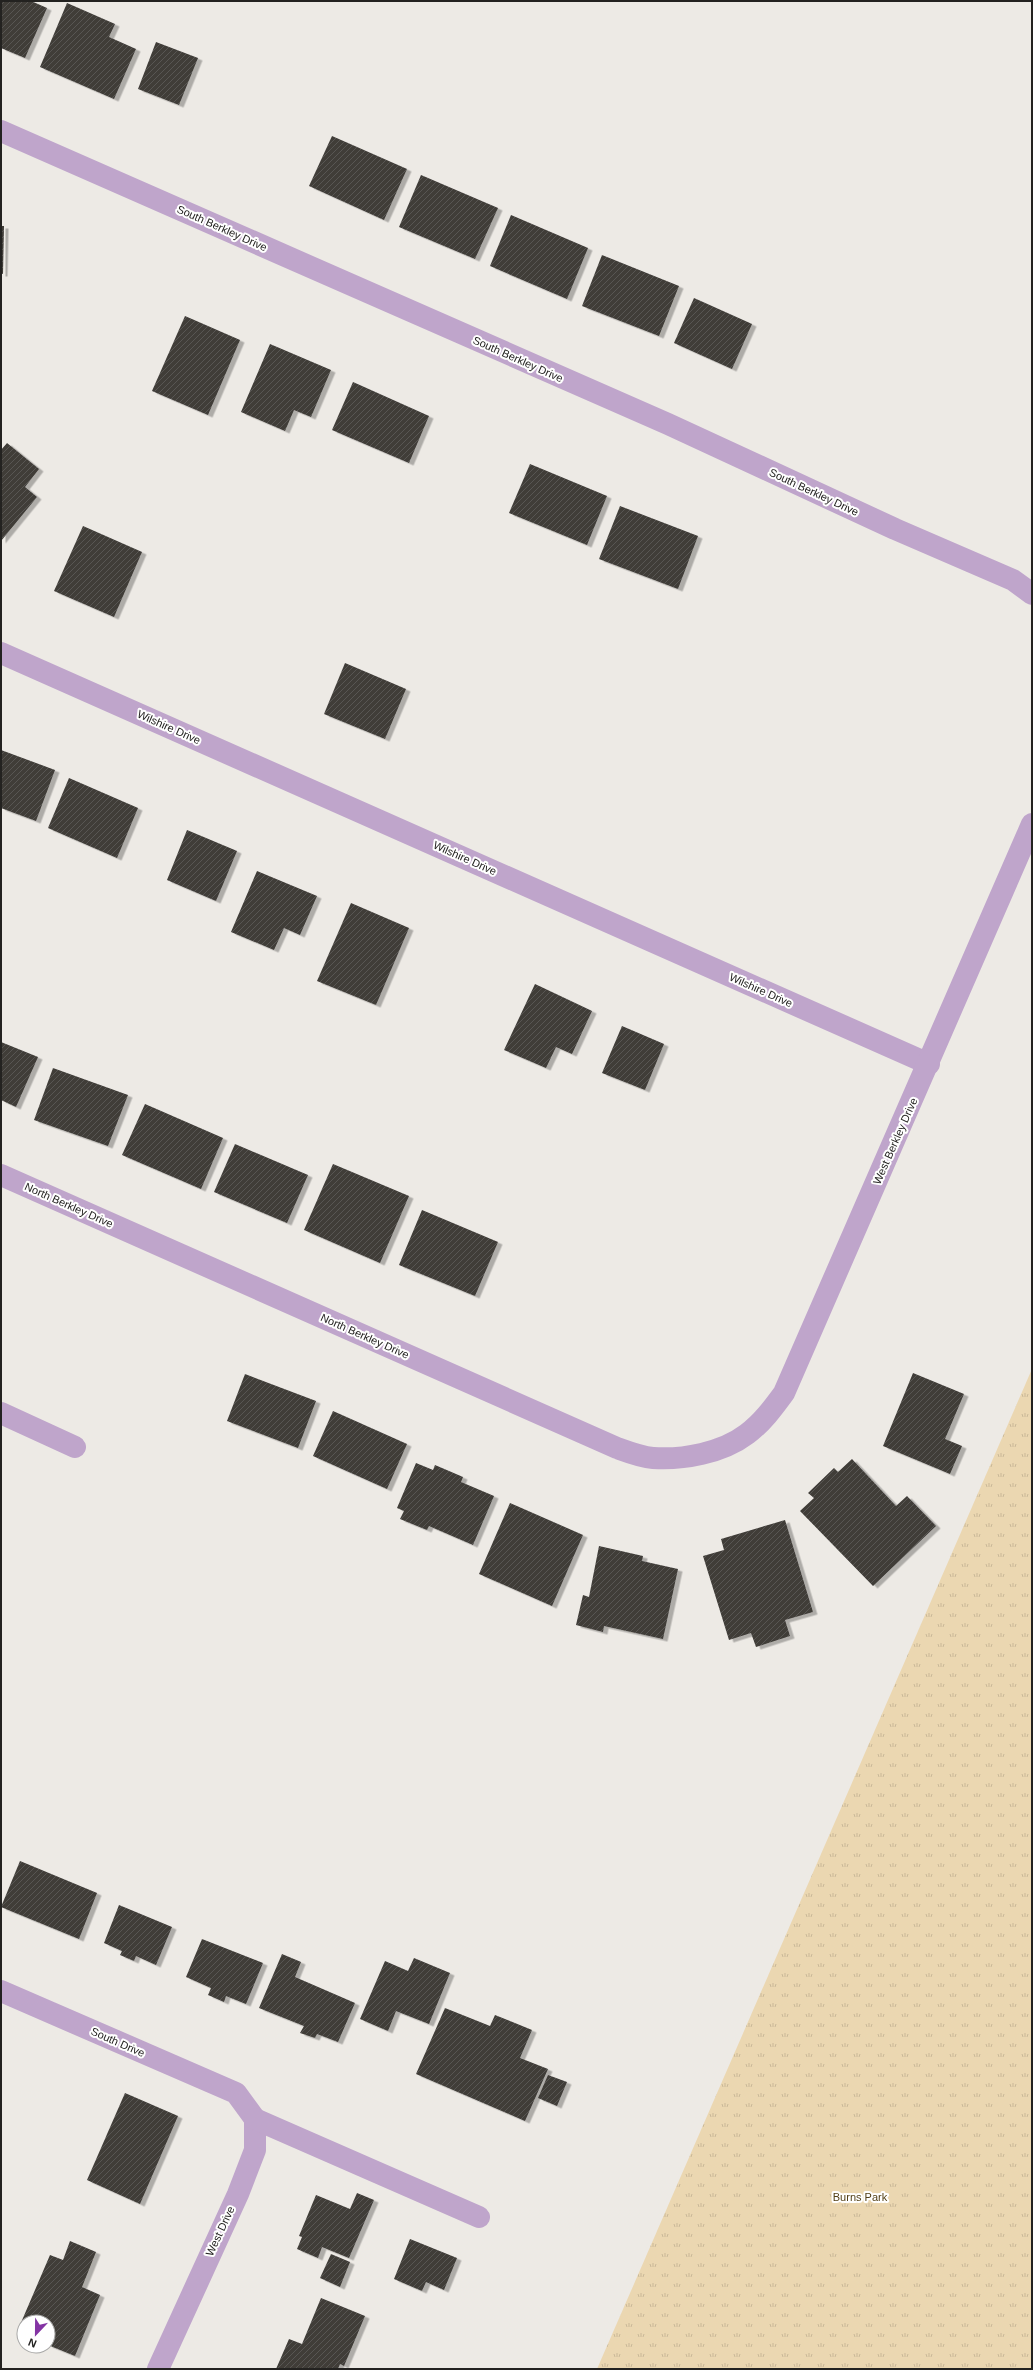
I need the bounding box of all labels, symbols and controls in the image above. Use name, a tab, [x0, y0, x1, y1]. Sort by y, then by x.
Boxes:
street label: South Berkley Drive	[175, 203, 269, 253]
street label: South Berkley Drive	[471, 334, 565, 384]
street label: South Berkley Drive	[767, 466, 861, 518]
street label: Wilshire Drive	[136, 708, 202, 746]
street label: Wilshire Drive	[432, 839, 498, 877]
street label: Wilshire Drive	[728, 971, 794, 1009]
street label: West Berkley Drive	[871, 1096, 919, 1186]
street label: North Berkley Drive	[23, 1180, 115, 1230]
street label: North Berkley Drive	[319, 1311, 411, 1361]
street label: South Drive	[89, 2025, 147, 2059]
park label: Burns Park	[833, 2191, 888, 2203]
street label: West Drive	[203, 2204, 237, 2258]
north arrow	[16, 2314, 56, 2354]
text: N	[26, 2336, 38, 2350]

